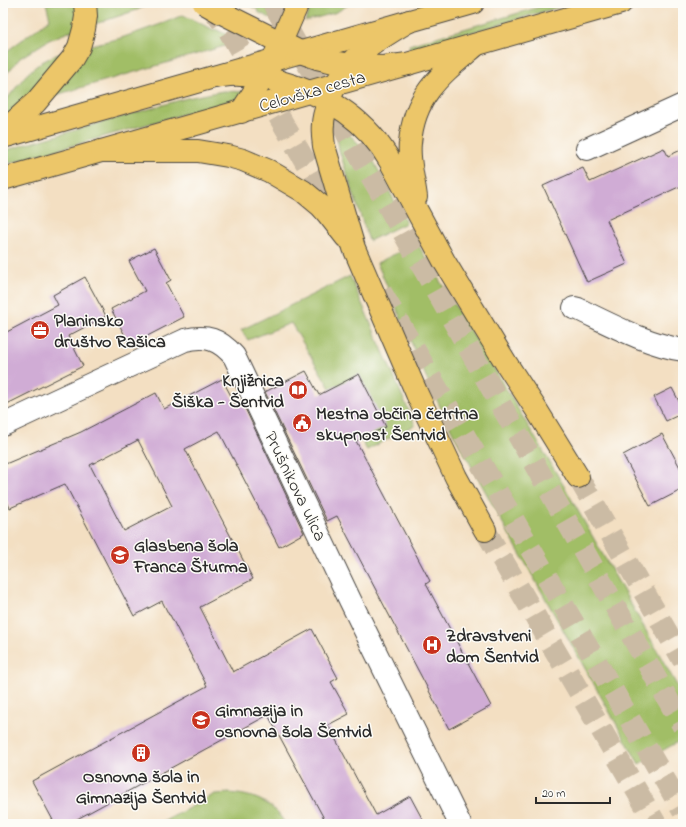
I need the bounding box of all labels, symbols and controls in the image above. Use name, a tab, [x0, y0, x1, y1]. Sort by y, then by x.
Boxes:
street label: Celovška cesta	[256, 65, 369, 121]
place label: Planinsko društvo Rašica	[54, 309, 166, 356]
office icon: Planinsko društvo Rašica	[29, 319, 51, 341]
place label: Knjižnica Šiška - Šentvid	[172, 369, 285, 416]
library icon: Knjižnica Šiška - Šentvid	[287, 379, 309, 401]
place label: Mestna občina četrtna skupnost Šentvid	[316, 402, 479, 449]
public building icon: Mestna občina četrtna skupnost Šentvid	[291, 412, 313, 434]
street label: Prušnikova ulica	[256, 428, 332, 546]
place label: Glasbena šola Franca Šturma	[133, 534, 248, 581]
school or university icon: Glasbena šola Franca Šturma	[109, 544, 131, 566]
place label: Zdravstveni dom Šentvid	[446, 624, 540, 671]
hospital icon: Zdravstveni dom Šentvid	[421, 634, 443, 656]
place label: Gimnazija in osnovna šola Šentvid	[215, 699, 373, 746]
school or university icon: Gimnazija in osnovna šola Šentvid	[190, 709, 212, 731]
building icon: Osnovna šola in Gimnazija Šentvid	[130, 742, 152, 764]
place label: Osnovna šola in Gimnazija Šentvid	[76, 765, 207, 812]
scale bar	[536, 779, 610, 805]
text: 20 m	[542, 785, 565, 803]

